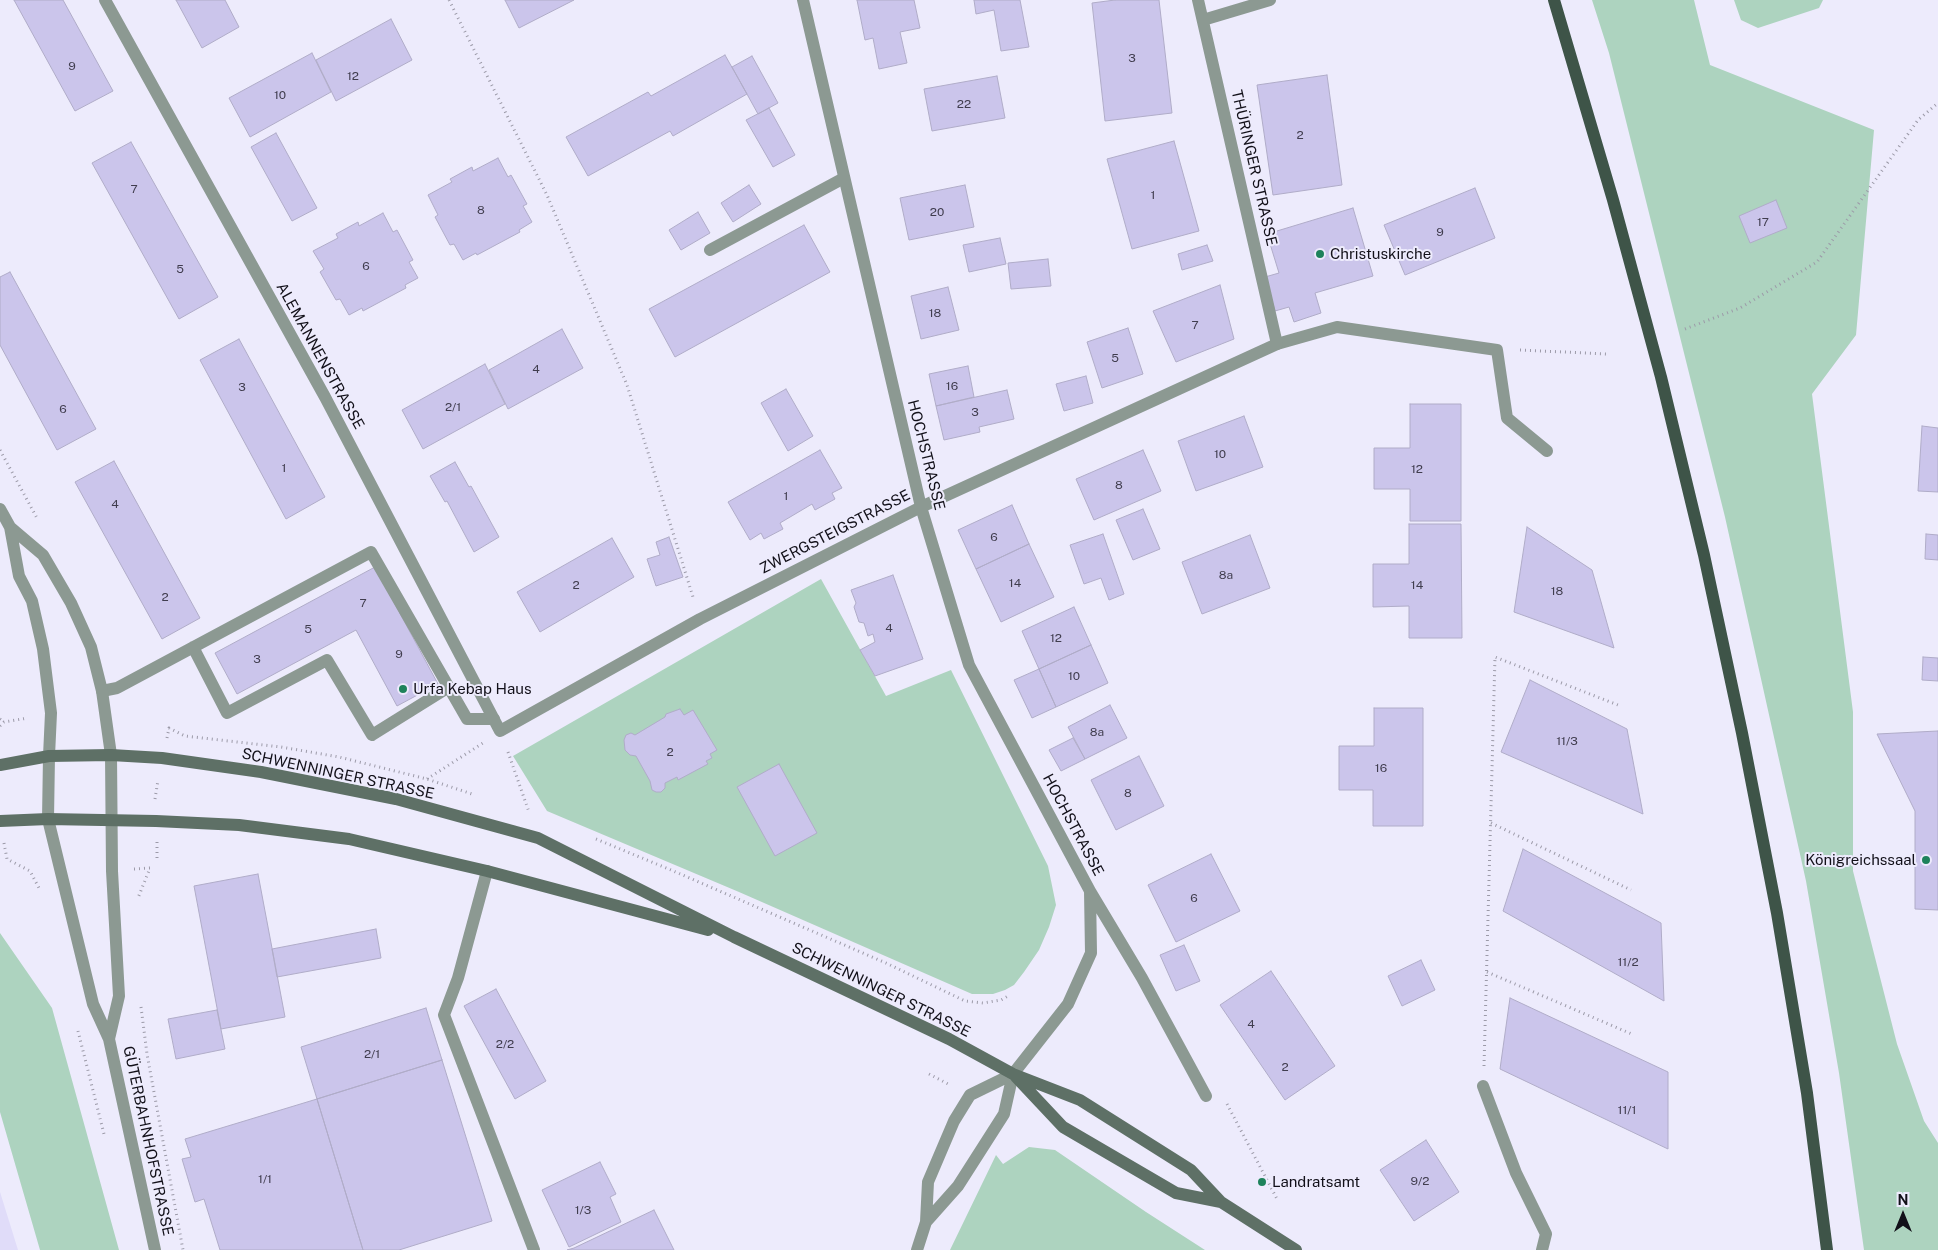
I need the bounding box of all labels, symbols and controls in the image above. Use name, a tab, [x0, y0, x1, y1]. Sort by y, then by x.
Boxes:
house number: 3	[1128, 51, 1136, 65]
house number: 9	[68, 59, 76, 73]
house number: 12	[347, 69, 359, 83]
house number: 10	[274, 88, 286, 102]
street label: THÜRINGER STRASSE	[1227, 88, 1281, 248]
house number: 22	[957, 97, 971, 111]
house number: 2	[1296, 128, 1304, 142]
house number: 7	[130, 182, 138, 196]
house number: 1	[1151, 188, 1155, 202]
house number: 8	[477, 203, 485, 217]
house number: 20	[930, 205, 944, 219]
house number: 17	[1757, 215, 1769, 229]
house number: 9	[1436, 225, 1444, 239]
place label: Christuskirche	[1330, 245, 1431, 263]
marker: Christuskirche	[1314, 248, 1326, 260]
house number: 6	[362, 259, 370, 273]
house number: 5	[176, 262, 184, 276]
street label: ALEMANNENSTRASSE	[272, 280, 368, 432]
house number: 18	[929, 306, 941, 320]
house number: 7	[1191, 318, 1199, 332]
house number: 5	[1111, 351, 1119, 365]
house number: 4	[532, 362, 540, 376]
house number: 16	[946, 379, 958, 393]
house number: 3	[238, 380, 246, 394]
street label: HOCHSTRASSE	[904, 398, 948, 512]
house number: 2/1	[445, 400, 461, 414]
house number: 6	[59, 402, 67, 416]
house number: 3	[971, 405, 979, 419]
house number: 10	[1214, 447, 1226, 461]
house number: 1	[282, 461, 286, 475]
house number: 12	[1411, 462, 1423, 476]
house number: 8	[1115, 478, 1123, 492]
street label: ZWERGSTEIGSTRASSE	[757, 486, 913, 578]
house number: 1	[784, 489, 788, 503]
house number: 4	[111, 497, 119, 511]
house number: 6	[990, 530, 998, 544]
house number: 8a	[1219, 568, 1233, 582]
house number: 14	[1009, 576, 1021, 590]
house number: 2	[572, 578, 580, 592]
house number: 14	[1411, 578, 1423, 592]
house number: 18	[1551, 584, 1563, 598]
house number: 2	[161, 590, 169, 604]
house number: 7	[359, 596, 367, 610]
house number: 4	[885, 621, 893, 635]
house number: 5	[304, 622, 312, 636]
house number: 12	[1050, 631, 1062, 645]
house number: 9	[395, 647, 403, 661]
house number: 3	[253, 652, 261, 666]
house number: 10	[1068, 669, 1080, 683]
place label: Urfa Kebap Haus	[413, 680, 531, 698]
marker: Urfa Kebap Haus	[397, 683, 409, 695]
house number: 8a	[1090, 725, 1104, 739]
house number: 11/3	[1556, 734, 1578, 748]
street label: SCHWENNINGER STRASSE	[240, 745, 436, 803]
house number: 2	[666, 745, 674, 759]
house number: 16	[1375, 761, 1387, 775]
street label: HOCHSTRASSE	[1039, 771, 1107, 879]
house number: 8	[1124, 786, 1132, 800]
place label: Königreichssaal	[1805, 851, 1916, 869]
marker: Königreichssaal	[1920, 854, 1932, 866]
house number: 6	[1190, 891, 1198, 905]
street label: SCHWENNINGER STRASSE	[789, 939, 973, 1041]
house number: 11/2	[1617, 955, 1639, 969]
house number: 4	[1247, 1017, 1255, 1031]
house number: 2/2	[496, 1037, 514, 1051]
street label: GÜTERBAHNHOFSTRASSE	[119, 1045, 177, 1237]
house number: 2/1	[364, 1047, 380, 1061]
house number: 2	[1281, 1060, 1289, 1074]
house number: 11/1	[1618, 1103, 1636, 1117]
house number: 1/1	[258, 1172, 272, 1186]
place label: Landratsamt	[1272, 1173, 1360, 1191]
house number: 9/2	[1411, 1174, 1429, 1188]
marker: Landratsamt	[1256, 1176, 1268, 1188]
north arrow	[1878, 1190, 1928, 1240]
text: N	[1898, 1192, 1908, 1208]
house number: 1/3	[575, 1203, 591, 1217]

